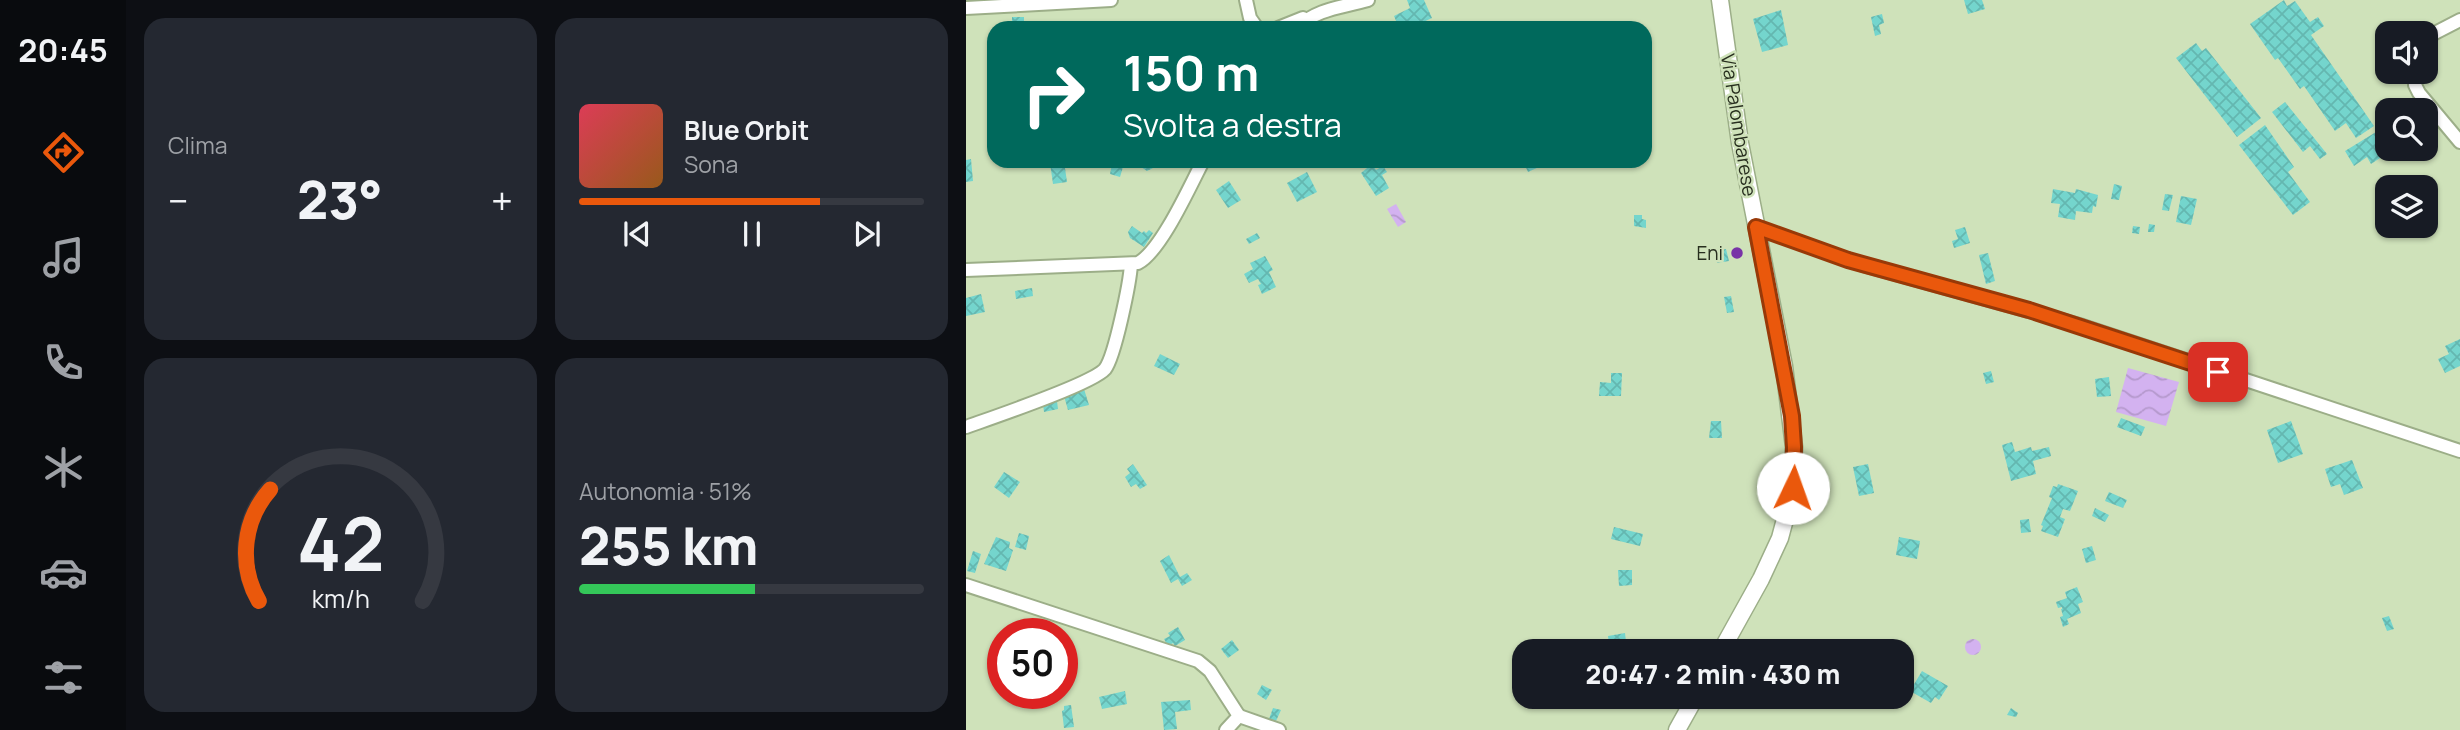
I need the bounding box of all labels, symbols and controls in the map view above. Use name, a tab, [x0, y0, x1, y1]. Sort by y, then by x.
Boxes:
map controls	[2375, 21, 2438, 238]
button: sound	[2375, 21, 2438, 84]
text: 20:45	[18, 28, 108, 72]
text: 150 m	[1123, 39, 1259, 106]
icon: right	[1008, 49, 1099, 140]
street label: Via Palombarese	[1715, 52, 1763, 198]
button: search	[2375, 98, 2438, 161]
text: Svolta a destra	[1123, 103, 1342, 147]
text: Blue Orbit	[684, 112, 809, 148]
icon: directions	[39, 128, 88, 177]
text: Clima	[168, 129, 227, 161]
text: Sona	[684, 148, 738, 180]
text: 23°	[297, 164, 383, 235]
text: −	[168, 174, 189, 226]
text: +	[491, 174, 513, 226]
button: layers	[2375, 175, 2438, 238]
icon: previous	[618, 215, 656, 253]
icon: pause	[733, 215, 771, 253]
icon: next	[848, 215, 886, 253]
icon: music	[39, 233, 88, 282]
place label: Eni	[1696, 240, 1723, 266]
marker: Eni	[1729, 245, 1745, 261]
icon: phone	[39, 338, 88, 387]
pin	[2188, 342, 2248, 402]
icon: arrive	[2199, 353, 2237, 391]
icon: climate	[39, 443, 88, 492]
position arrow	[1756, 451, 1830, 525]
text: Autonomia · 51%	[579, 475, 752, 507]
text: 42	[297, 493, 384, 593]
text: 255 km	[579, 510, 758, 581]
icon: car	[39, 548, 88, 597]
text: km/h	[311, 581, 370, 616]
speed limit sign: 50	[987, 618, 1078, 709]
icon: filters	[39, 653, 88, 702]
text: 20:47 · 2 min · 430 m	[1586, 656, 1840, 692]

